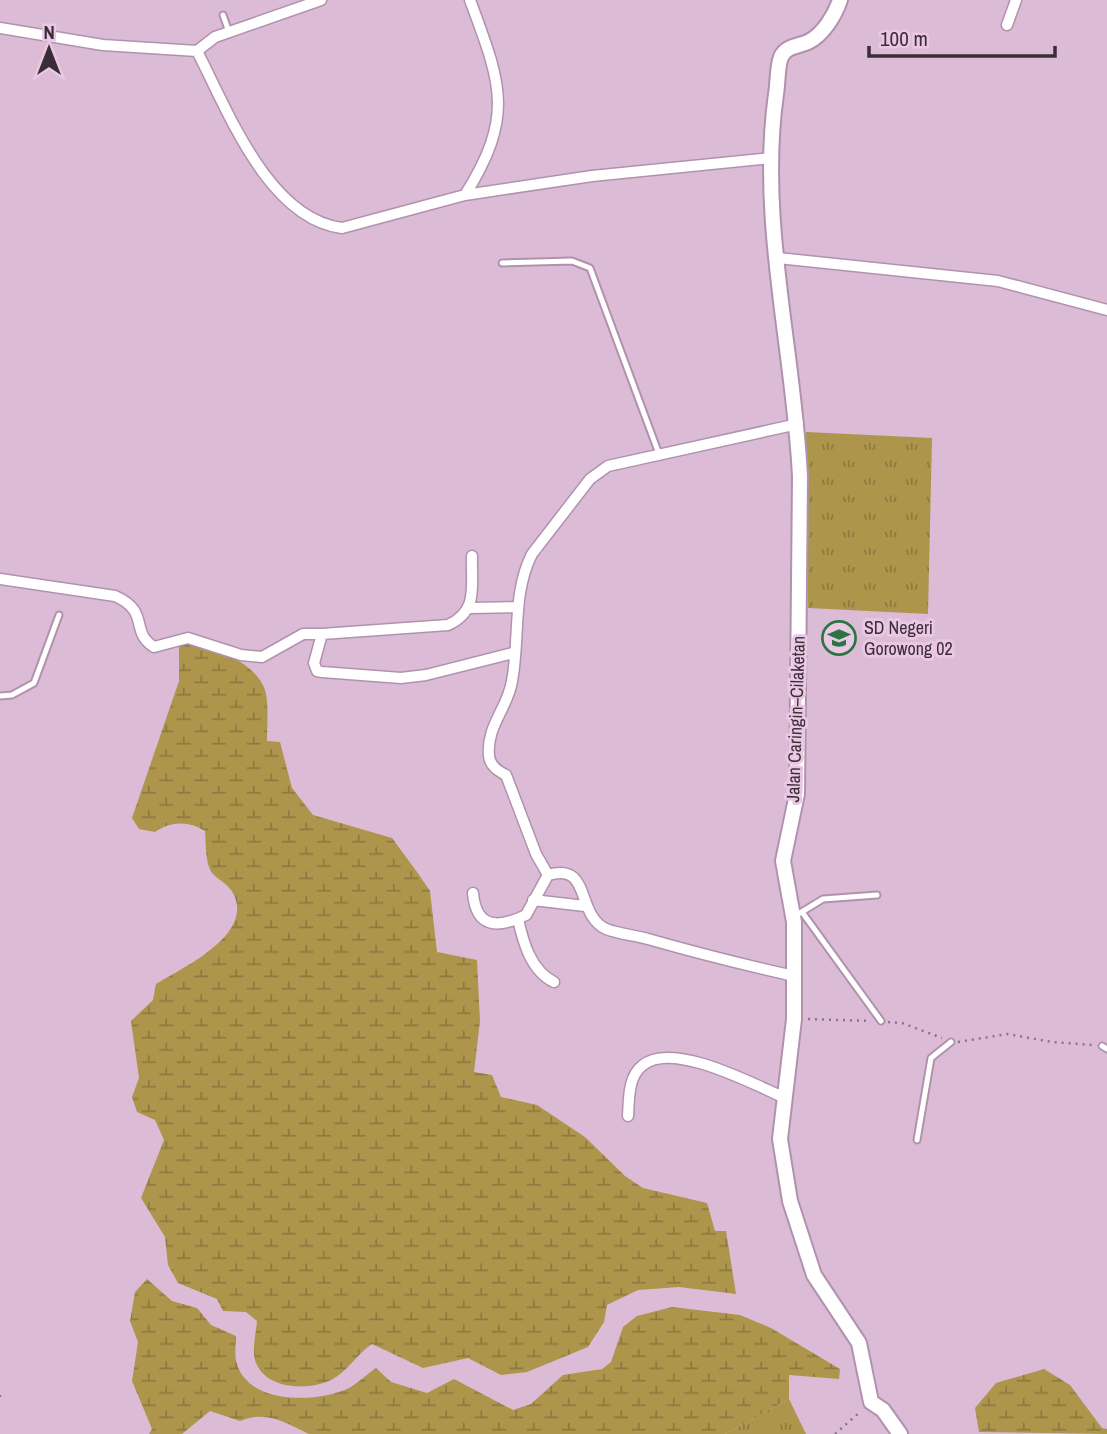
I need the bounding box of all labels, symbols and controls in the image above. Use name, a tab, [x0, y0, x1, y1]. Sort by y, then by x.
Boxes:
north arrow	[14, 14, 84, 84]
scale bar	[869, 14, 1054, 58]
text: N	[43, 19, 55, 45]
text: 100 m	[880, 24, 928, 53]
place label: SD Negeri Gorowong 02	[864, 615, 953, 661]
school or university icon: SD Negeri Gorowong 02	[820, 619, 858, 657]
street label: Jalan Caringin–Cilaketan	[780, 635, 811, 803]

